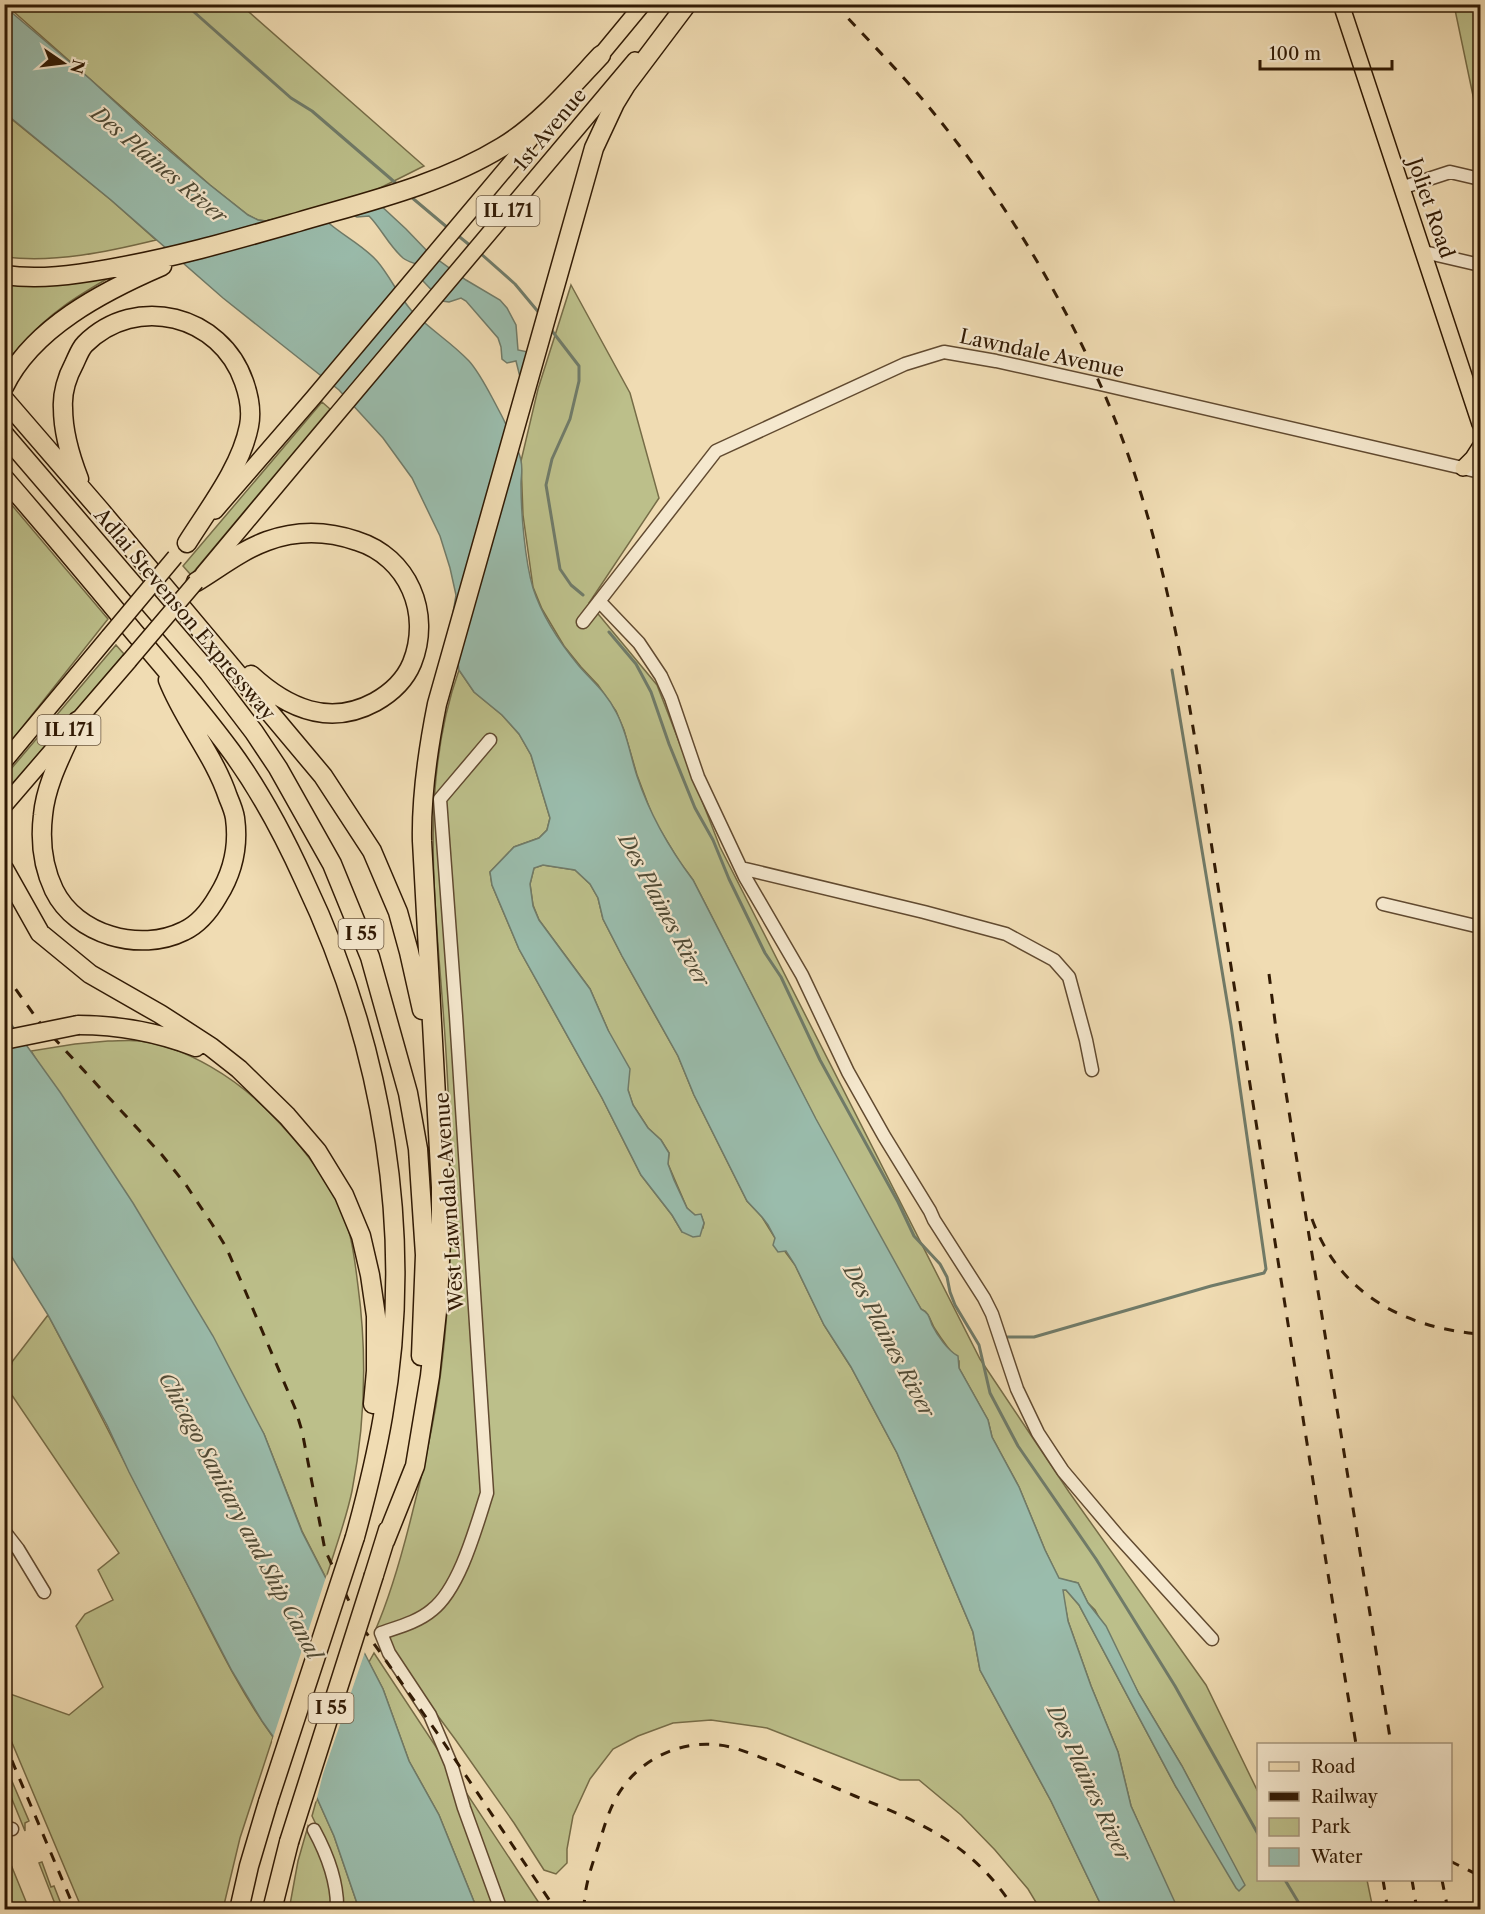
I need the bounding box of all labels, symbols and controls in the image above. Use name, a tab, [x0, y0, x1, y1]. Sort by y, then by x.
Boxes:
north arrow	[33, 33, 93, 93]
scale bar	[1260, 33, 1392, 71]
text: 100 m	[1269, 43, 1321, 65]
text: N	[66, 57, 89, 76]
street label: 1st Avenue	[509, 83, 591, 175]
water label: Des Plaines River	[85, 99, 233, 229]
street label: Joliet Road	[1402, 152, 1459, 261]
road number: IL 171	[476, 196, 540, 226]
street label: Lawndale Avenue	[958, 324, 1126, 382]
street label: Adlai Stevenson Expressway	[89, 503, 281, 725]
road number: IL 171	[38, 715, 100, 745]
water label: Des Plaines River	[613, 827, 716, 992]
road number: I 55	[338, 919, 384, 949]
street label: West Lawndale Avenue	[429, 1091, 469, 1314]
water label: Des Plaines River	[838, 1258, 941, 1423]
water label: Chicago Sanitary and Ship Canal	[154, 1368, 328, 1666]
road number: I 55	[308, 1693, 354, 1723]
water label: Des Plaines River	[1041, 1699, 1137, 1866]
legend	[1257, 1743, 1452, 1881]
text: Road	[1311, 1756, 1356, 1778]
text: Railway	[1311, 1786, 1379, 1808]
text: Park	[1311, 1816, 1352, 1838]
text: Water	[1310, 1846, 1363, 1868]

